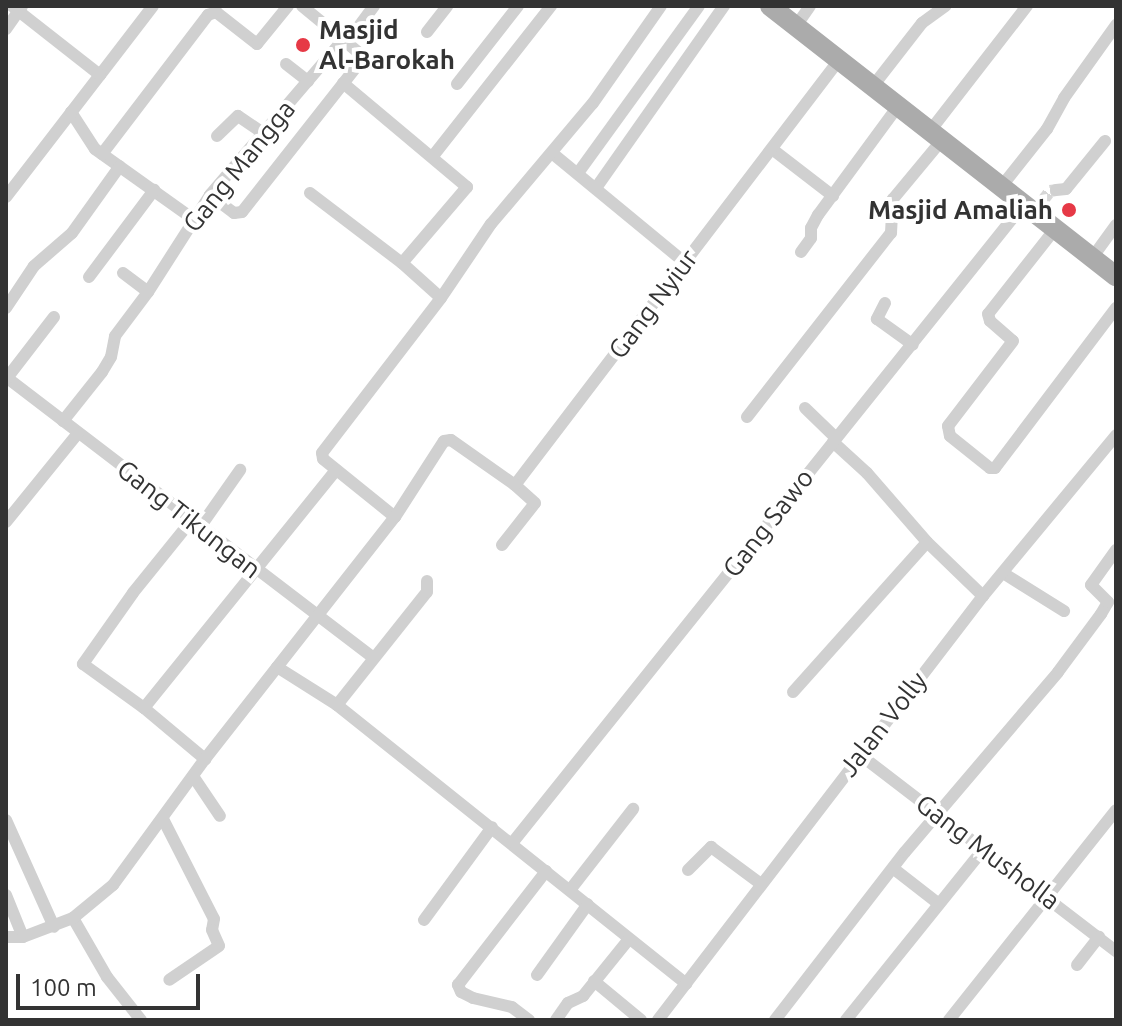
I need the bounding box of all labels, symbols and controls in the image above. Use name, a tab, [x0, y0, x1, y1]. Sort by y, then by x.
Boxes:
place label: Masjid Al-Barokah	[319, 14, 455, 76]
marker: Masjid Al-Barokah	[294, 36, 312, 54]
street label: Gang Mangga	[176, 94, 302, 238]
place label: Masjid Amaliah	[868, 194, 1053, 226]
marker: Masjid Amaliah	[1060, 201, 1078, 219]
street label: Gang Nyiur	[602, 243, 704, 365]
street label: Gang Tikungan	[111, 453, 267, 585]
street label: Gang Sawo	[716, 463, 820, 583]
street label: Jalan Volly	[833, 666, 933, 782]
street label: Gang Musholla	[910, 788, 1066, 916]
scale bar	[20, 958, 204, 1008]
text: 100 m	[30, 974, 97, 1001]

